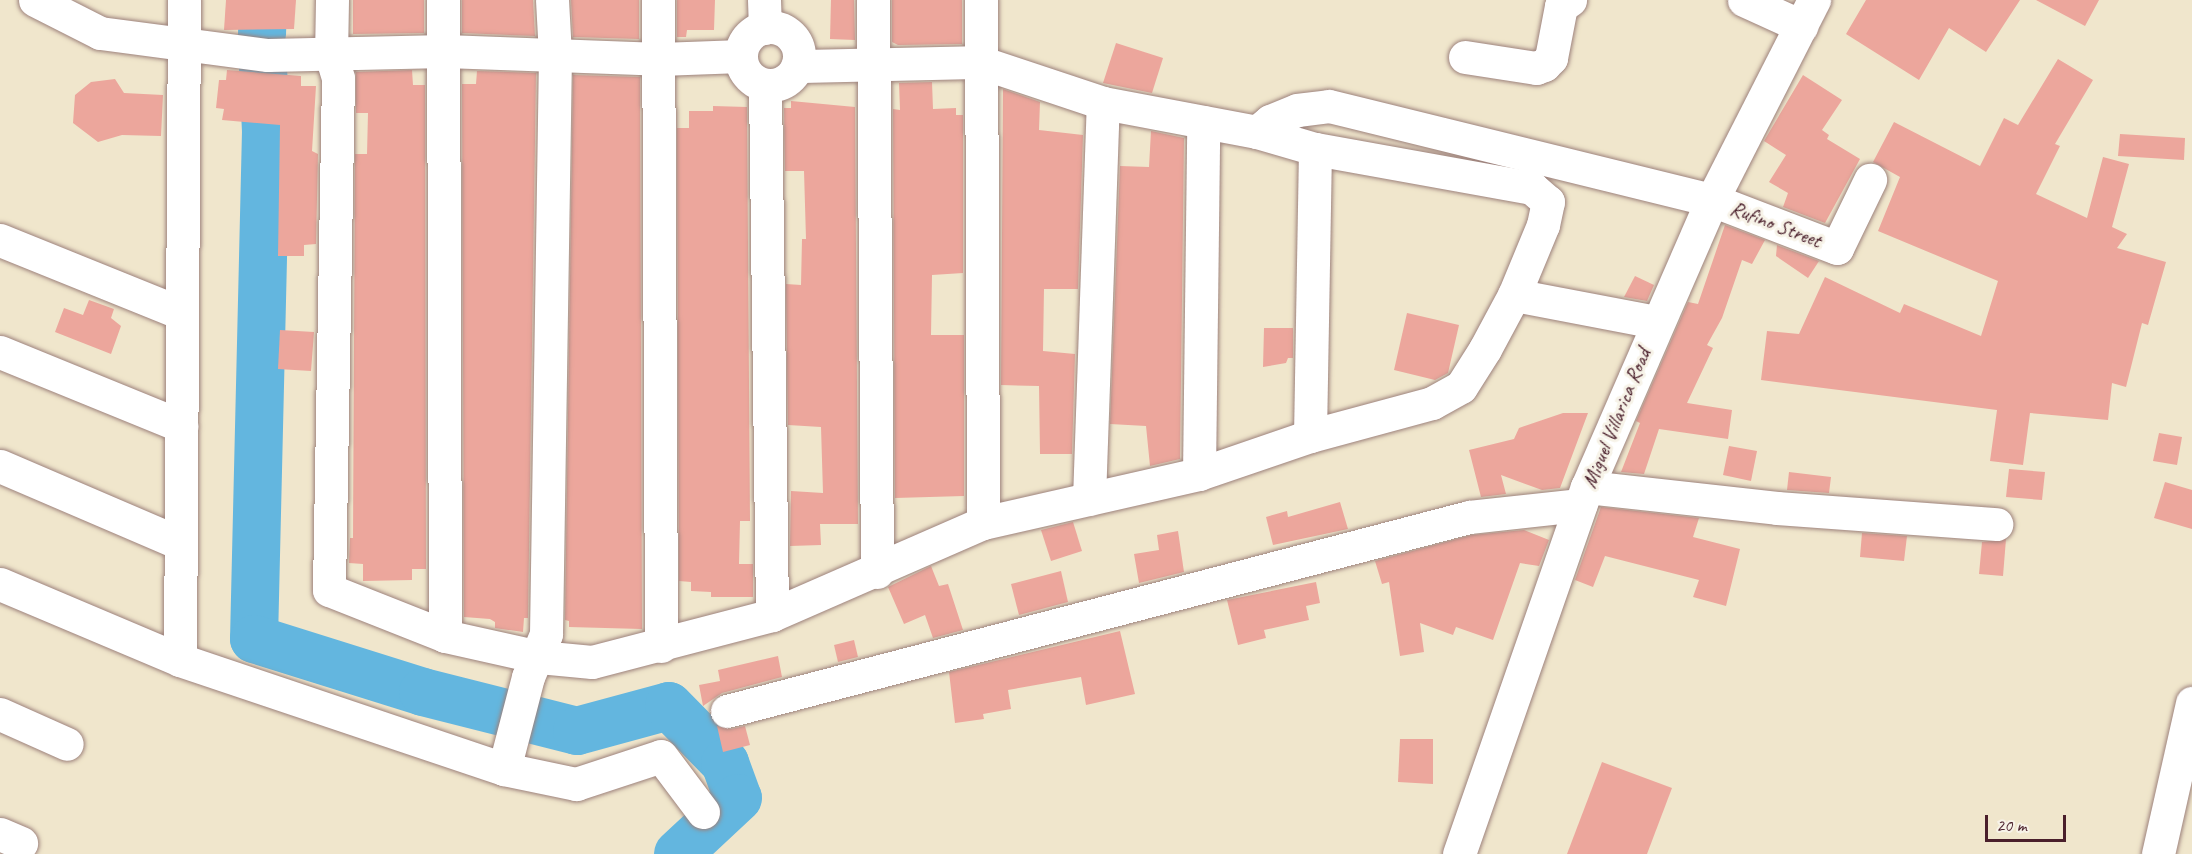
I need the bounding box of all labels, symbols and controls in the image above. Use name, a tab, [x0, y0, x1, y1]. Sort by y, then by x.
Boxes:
street label: Rufino Street	[1727, 195, 1825, 253]
street label: Miguel Villarica Road	[1577, 345, 1655, 491]
scale bar	[1988, 803, 2069, 841]
text: 20 m	[1996, 814, 2027, 836]

